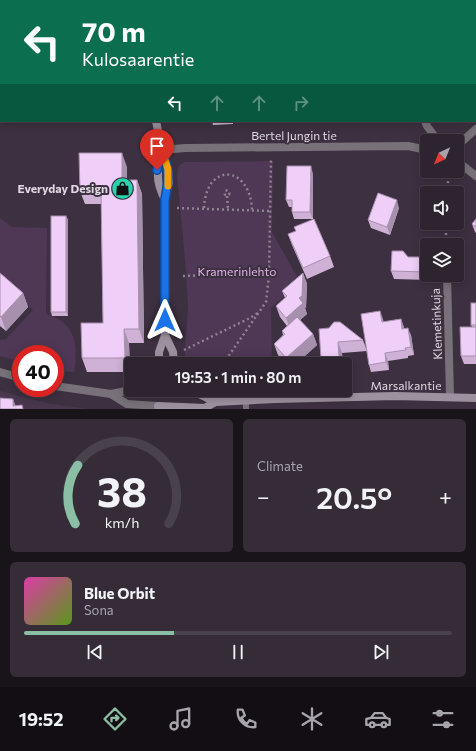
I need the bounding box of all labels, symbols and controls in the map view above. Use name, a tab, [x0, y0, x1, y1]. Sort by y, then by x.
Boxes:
text: 70 m	[82, 14, 146, 48]
icon: left	[16, 16, 68, 68]
text: Kulosaarentie	[82, 48, 194, 70]
icon: left	[164, 92, 186, 114]
icon: ahead	[206, 92, 228, 114]
icon: ahead	[248, 92, 270, 114]
icon: right	[290, 92, 312, 114]
street label: Bertel Jungin tie	[251, 128, 337, 143]
pin	[140, 129, 174, 170]
north arrow	[420, 134, 464, 178]
map controls	[420, 134, 464, 282]
icon: arrive	[146, 135, 168, 157]
shop icon: Everyday Design	[110, 175, 136, 201]
place label: Everyday Design	[18, 181, 108, 195]
button: sound	[420, 186, 464, 230]
button: layers	[420, 238, 464, 282]
park label: Kramerinlehto	[198, 264, 276, 278]
street label: Klemetinkuja	[428, 288, 444, 360]
position arrow	[144, 299, 186, 341]
speed limit sign: 40	[12, 345, 64, 397]
text: 19:53 · 1 min · 80 m	[175, 368, 301, 386]
street label: Marsalkantie	[370, 378, 442, 392]
text: Climate	[257, 458, 303, 474]
text: 38	[97, 464, 146, 515]
text: 20.5°	[316, 478, 392, 515]
text: −	[257, 483, 270, 510]
text: +	[439, 483, 452, 510]
text: km/h	[104, 512, 139, 530]
text: Blue Orbit	[84, 584, 155, 602]
text: Sona	[84, 602, 114, 618]
icon: previous	[84, 641, 106, 663]
icon: pause	[227, 641, 249, 663]
icon: next	[370, 641, 392, 663]
icon: directions	[101, 705, 129, 733]
icon: music	[167, 705, 195, 733]
icon: phone	[232, 705, 260, 733]
icon: climate	[298, 705, 326, 733]
icon: car	[364, 705, 392, 733]
icon: filters	[429, 705, 457, 733]
text: 19:52	[19, 708, 64, 730]

